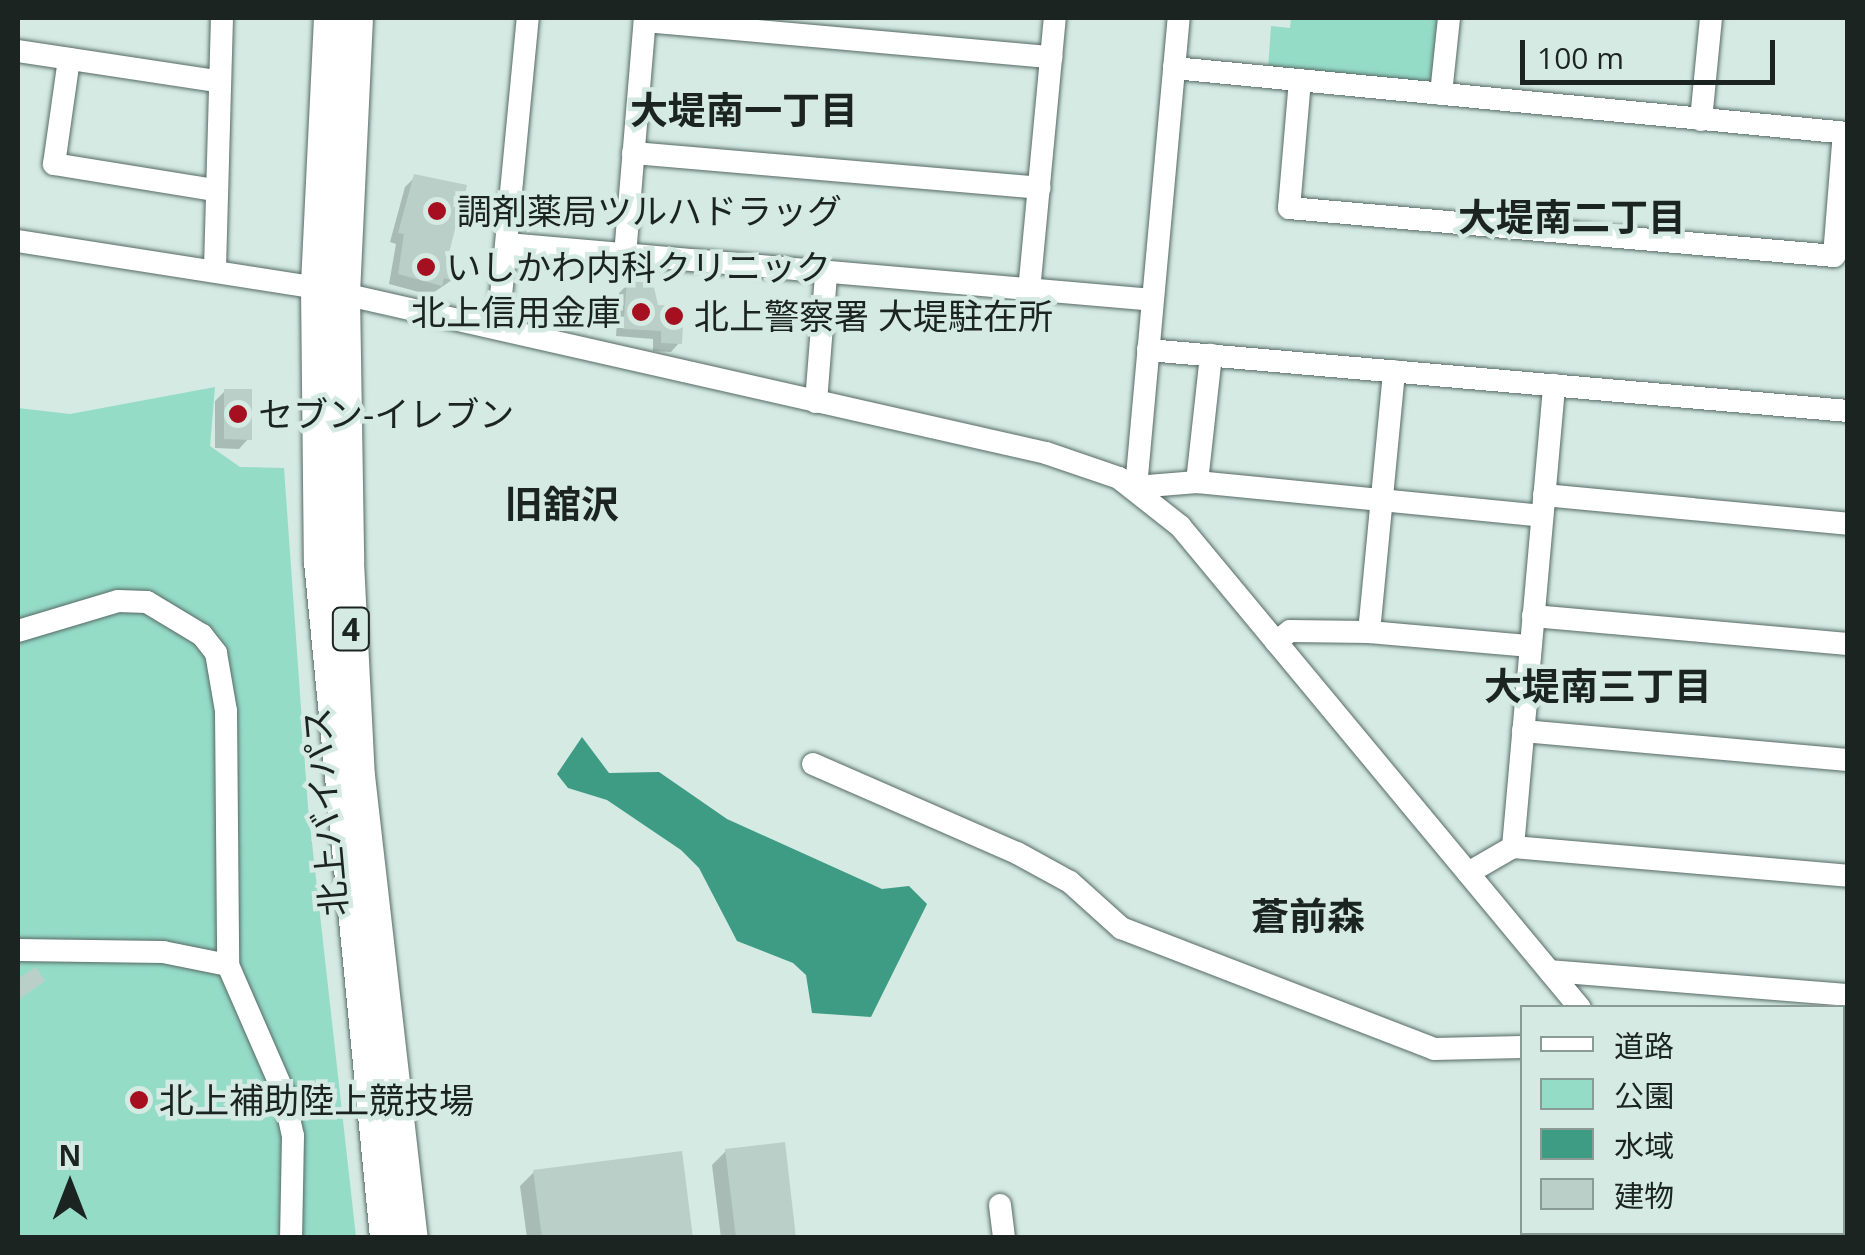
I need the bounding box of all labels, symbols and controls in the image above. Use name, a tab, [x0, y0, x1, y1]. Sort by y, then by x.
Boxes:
scale bar	[1525, 20, 1780, 82]
text: 100 m	[1537, 37, 1624, 78]
district label: 大堤南一丁目	[630, 87, 858, 133]
place label: 調剤薬局ツルハドラッグ	[457, 190, 842, 232]
district label: 大堤南二丁目	[1458, 194, 1686, 240]
marker: 調剤薬局ツルハドラッグ	[426, 200, 448, 222]
place label: いしかわ内科クリニック	[446, 246, 831, 288]
marker: いしかわ内科クリニック	[415, 256, 437, 278]
place label: 北上信用金庫	[411, 291, 621, 333]
place label: 北上警察署 大堤駐在所	[694, 295, 1053, 337]
marker: 北上信用金庫	[630, 301, 652, 323]
marker: 北上警察署 大堤駐在所	[663, 305, 685, 327]
place label: セブン-イレブン	[258, 393, 514, 435]
marker: セブン-イレブン	[227, 403, 249, 425]
district label: 旧舘沢	[505, 481, 619, 527]
road number: 4	[331, 602, 371, 656]
district label: 大堤南三丁目	[1484, 663, 1712, 709]
street label: 北上バイパス	[295, 706, 355, 918]
district label: 蒼前森	[1251, 893, 1365, 939]
legend	[1520, 1005, 1845, 1235]
text: 道路	[1614, 1025, 1674, 1066]
text: 公園	[1614, 1075, 1674, 1116]
place label: 北上補助陸上競技場	[159, 1079, 474, 1121]
marker: 北上補助陸上競技場	[128, 1089, 150, 1111]
text: 水域	[1614, 1125, 1674, 1166]
north arrow	[20, 1135, 120, 1235]
text: N	[59, 1136, 81, 1174]
text: 建物	[1614, 1175, 1674, 1216]

